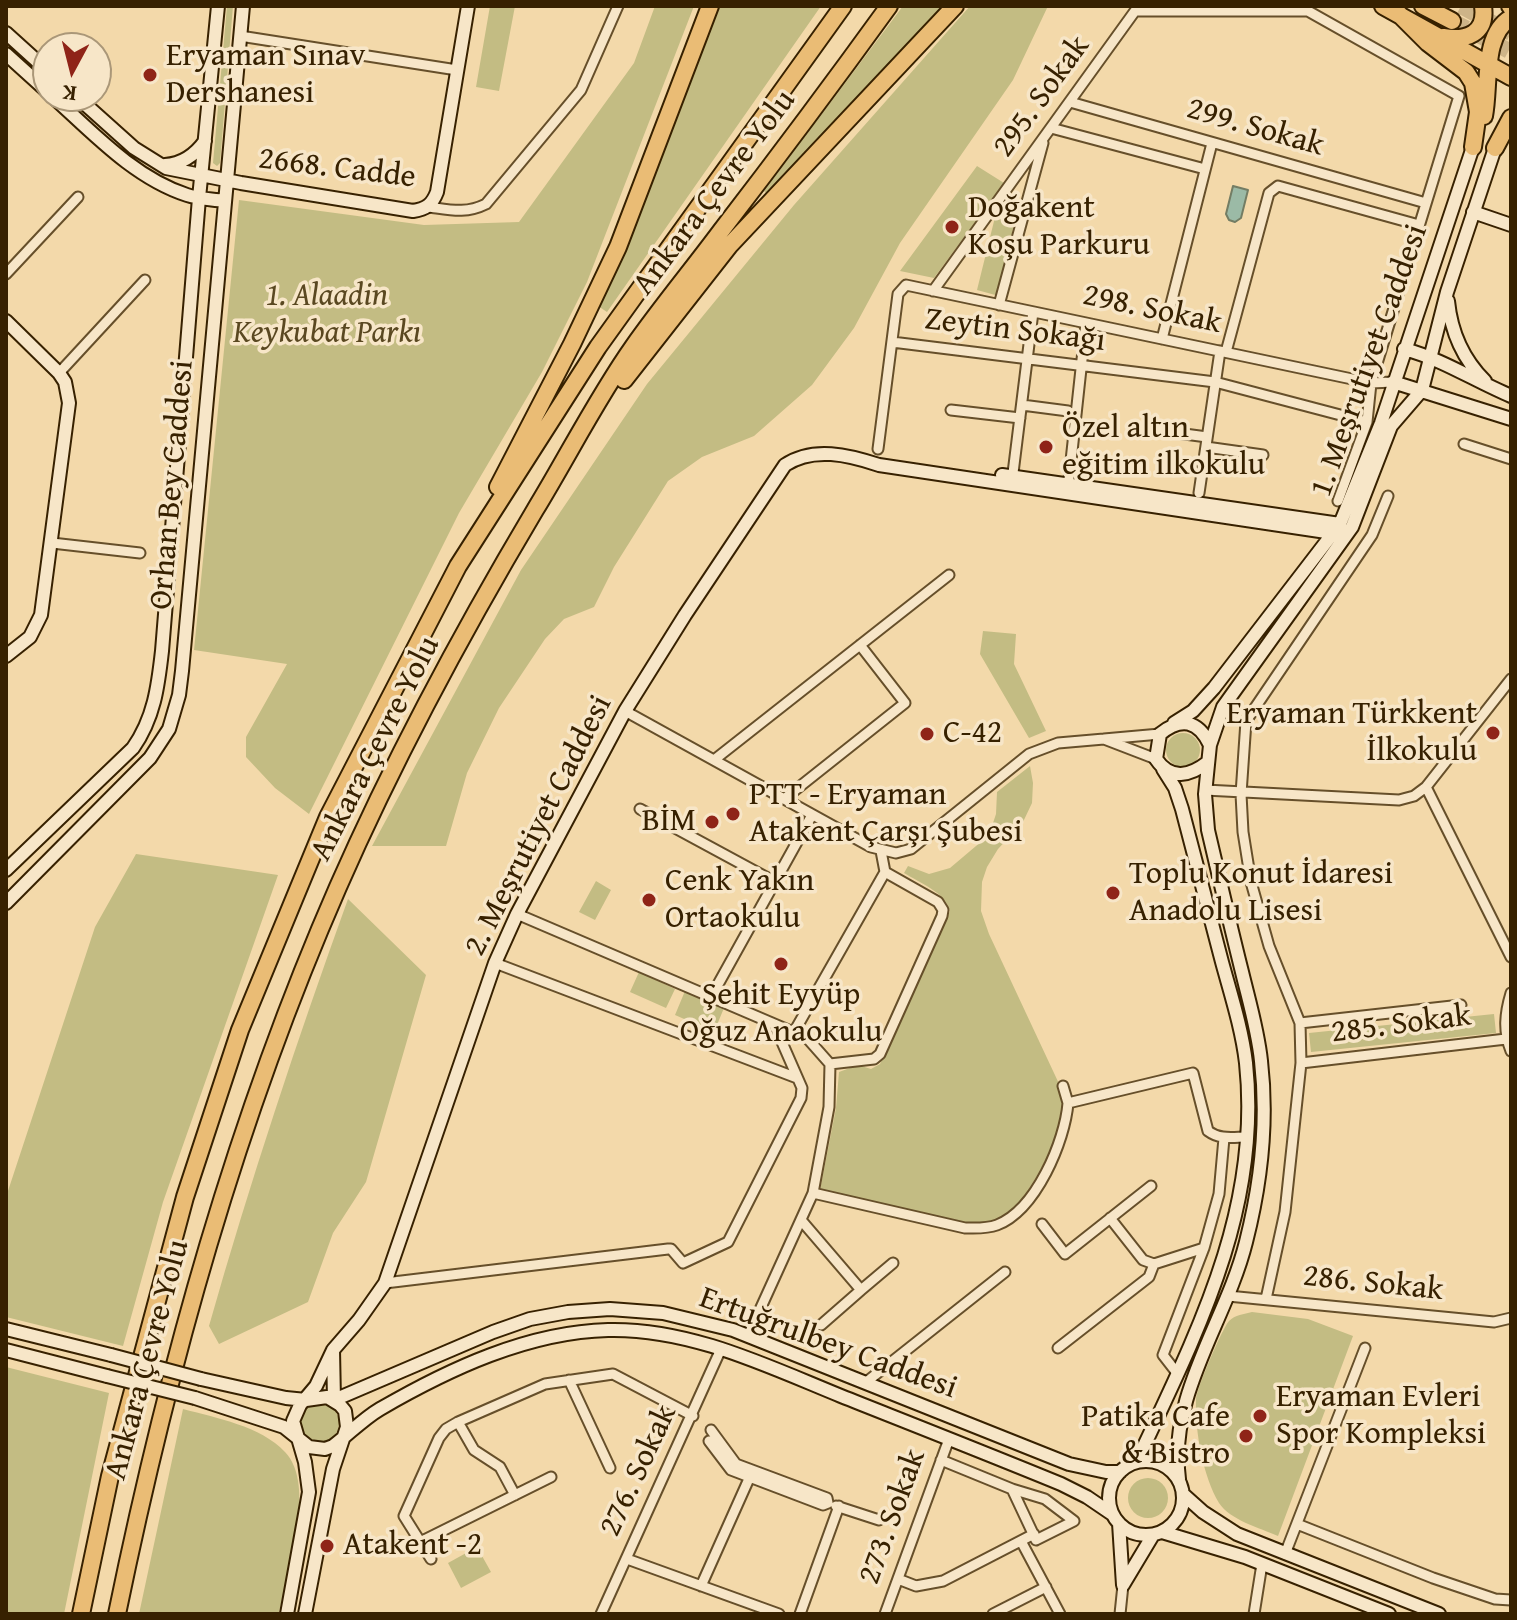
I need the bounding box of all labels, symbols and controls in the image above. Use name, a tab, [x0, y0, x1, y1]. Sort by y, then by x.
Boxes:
street label: 295. Sokak	[985, 29, 1099, 165]
north arrow	[32, 32, 112, 112]
place label: Eryaman Sınav Dershanesi	[166, 38, 365, 113]
marker: Eryaman Sınav Dershanesi	[141, 66, 159, 84]
text: K	[60, 77, 78, 111]
street label: Ankara Çevre Yolu	[625, 83, 805, 303]
street label: 299. Sokak	[1182, 90, 1328, 166]
street label: 2668. Cadde	[256, 140, 418, 198]
place label: Doğakent Koşu Parkuru	[968, 190, 1150, 265]
marker: Doğakent Koşu Parkuru	[943, 218, 961, 236]
street label: 1. Meşrutiyet Caddesi	[1303, 220, 1437, 502]
street label: 298. Sokak	[1079, 277, 1225, 343]
park label: 1. Alaadin Keykubat Parkı	[233, 278, 421, 353]
street label: Zeytin Sokağı	[923, 301, 1107, 361]
street label: Orhan Bey Caddesi	[143, 359, 203, 611]
place label: Özel altın eğitim ilkokulu	[1062, 410, 1265, 485]
marker: Özel altın eğitim ilkokulu	[1037, 438, 1055, 456]
street label: Ankara Çevre Yolu	[303, 630, 449, 868]
street label: 2. Meşrutiyet Caddesi	[457, 689, 621, 963]
place label: Eryaman Türkkent İlkokulu	[1226, 696, 1477, 771]
place label: C-42	[943, 715, 1002, 753]
marker: Eryaman Türkkent İlkokulu	[1484, 724, 1502, 742]
marker: C-42	[918, 725, 936, 743]
place label: PTT - Eryaman Atakent Çarşı Şubesi	[749, 777, 1022, 852]
place label: BİM	[642, 803, 696, 841]
marker: PTT - Eryaman Atakent Çarşı Şubesi	[724, 805, 742, 823]
marker: BİM	[703, 813, 721, 831]
place label: Toplu Konut İdaresi Anadolu Lisesi	[1129, 856, 1393, 931]
place label: Cenk Yakın Ortaokulu	[665, 863, 814, 938]
marker: Toplu Konut İdaresi Anadolu Lisesi	[1104, 884, 1122, 902]
marker: Cenk Yakın Ortaokulu	[640, 891, 658, 909]
marker: Şehit Eyyüp Oğuz Anaokulu	[772, 955, 790, 973]
place label: Şehit Eyyüp Oğuz Anaokulu	[680, 977, 882, 1052]
street label: 285. Sokak	[1329, 997, 1473, 1053]
street label: Ankara Çevre Yolu	[98, 1236, 198, 1484]
street label: 286. Sokak	[1301, 1258, 1445, 1310]
street label: Ertuğrulbey Caddesi	[694, 1280, 962, 1408]
place label: Eryaman Evleri Spor Kompleksi	[1276, 1379, 1486, 1454]
street label: 276. Sokak	[592, 1399, 686, 1543]
place label: Patika Cafe & Bistro	[1081, 1399, 1230, 1474]
marker: Eryaman Evleri Spor Kompleksi	[1251, 1407, 1269, 1425]
marker: Patika Cafe & Bistro	[1237, 1427, 1255, 1445]
street label: 273. Sokak	[851, 1444, 935, 1590]
place label: Atakent -2	[343, 1527, 482, 1565]
marker: Atakent -2	[318, 1537, 336, 1555]

